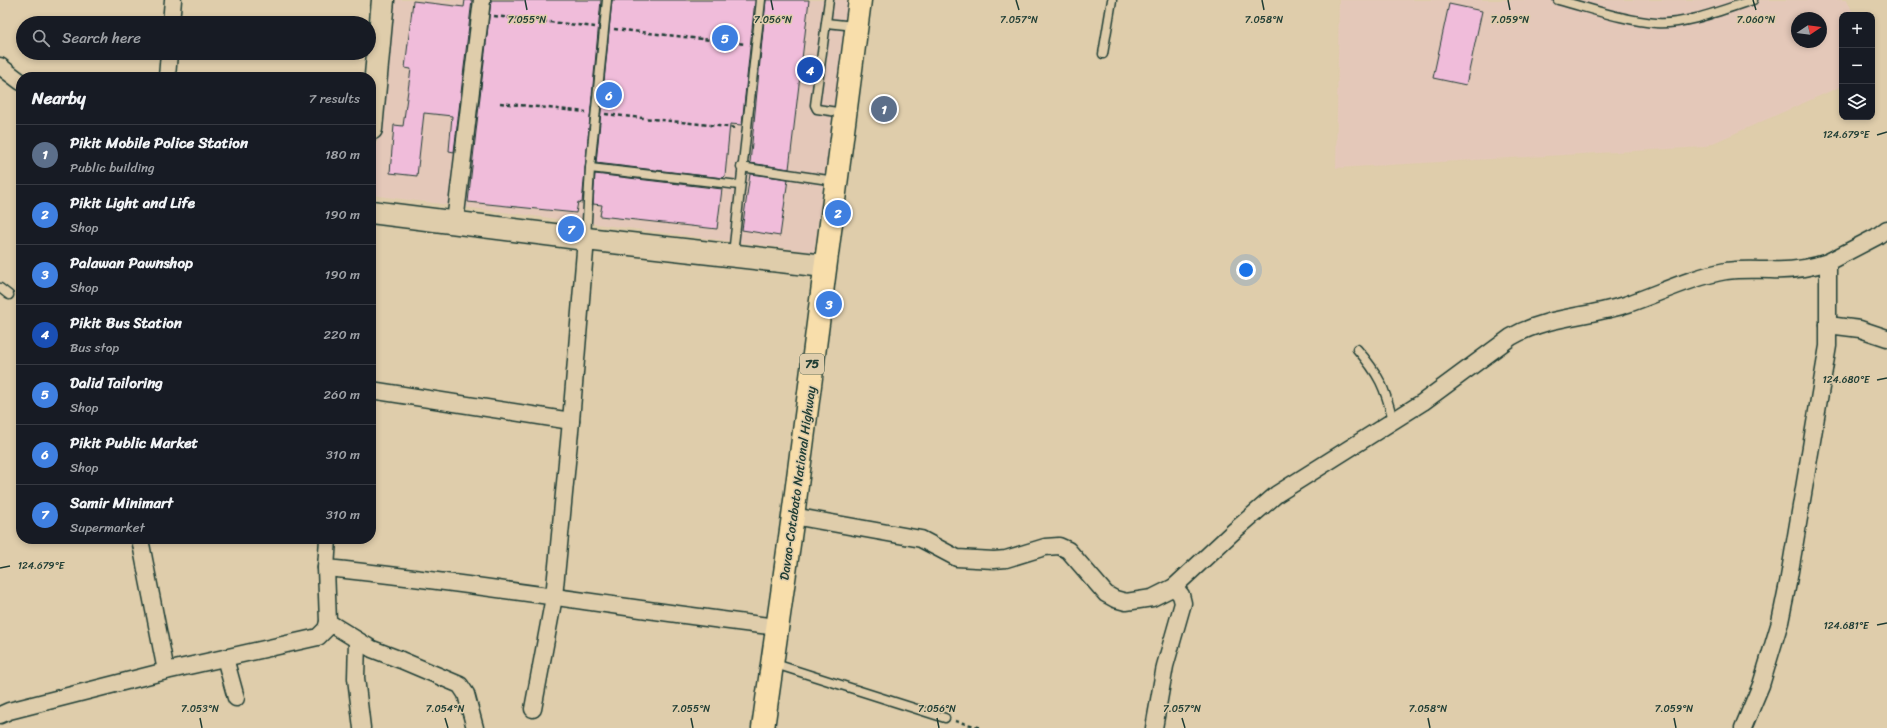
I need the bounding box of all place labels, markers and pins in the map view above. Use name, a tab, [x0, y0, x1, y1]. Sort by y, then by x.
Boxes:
pin: 5	[712, 23, 738, 53]
pin: 4	[797, 55, 823, 85]
pin: 6	[596, 80, 622, 110]
pin: 1	[871, 94, 897, 124]
pin: 2	[825, 198, 851, 228]
pin: 7	[558, 214, 584, 244]
pin: 3	[816, 289, 842, 319]

